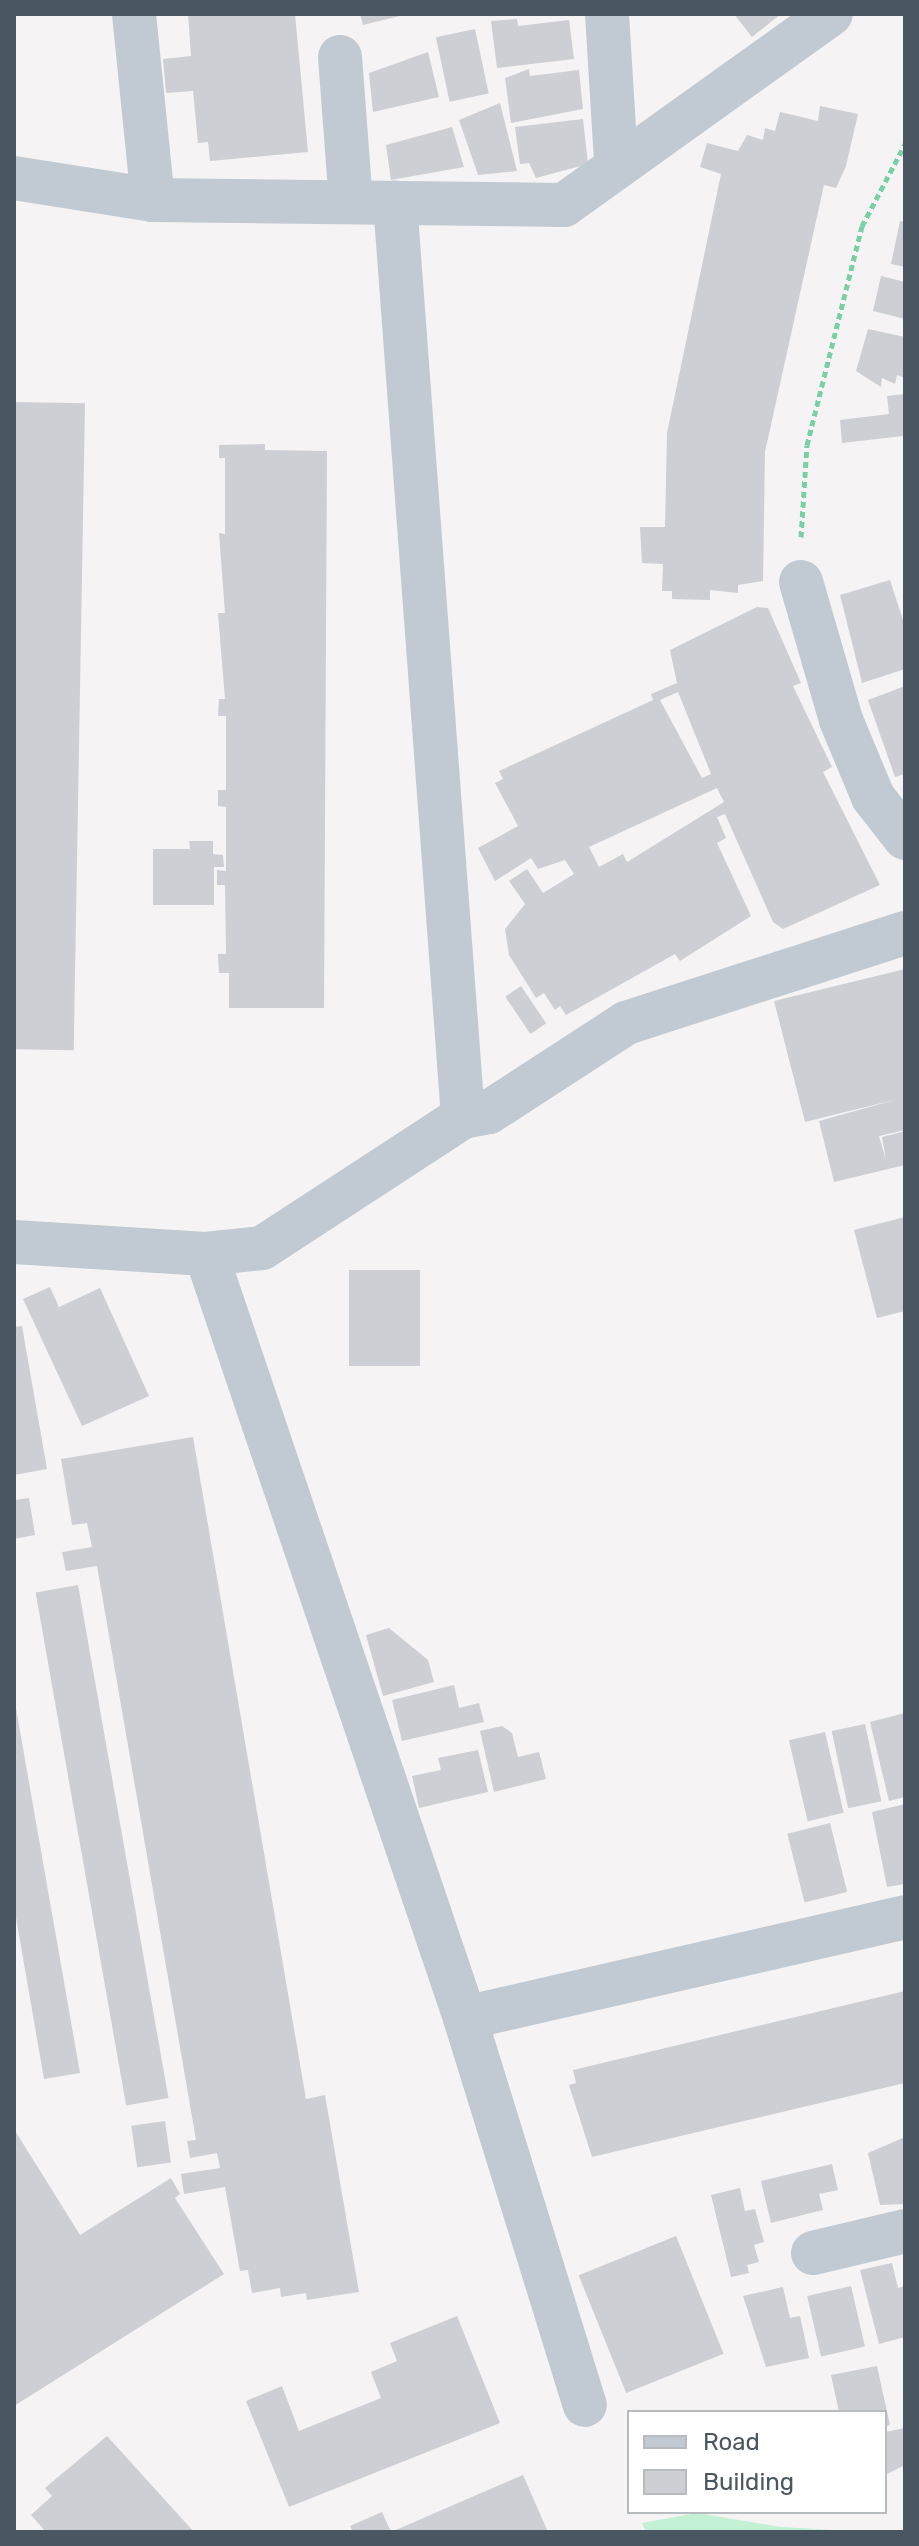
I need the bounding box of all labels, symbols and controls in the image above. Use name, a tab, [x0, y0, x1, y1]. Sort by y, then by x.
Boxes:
legend	[627, 2410, 887, 2514]
text: Road	[703, 2428, 760, 2456]
text: Building	[703, 2468, 794, 2496]

